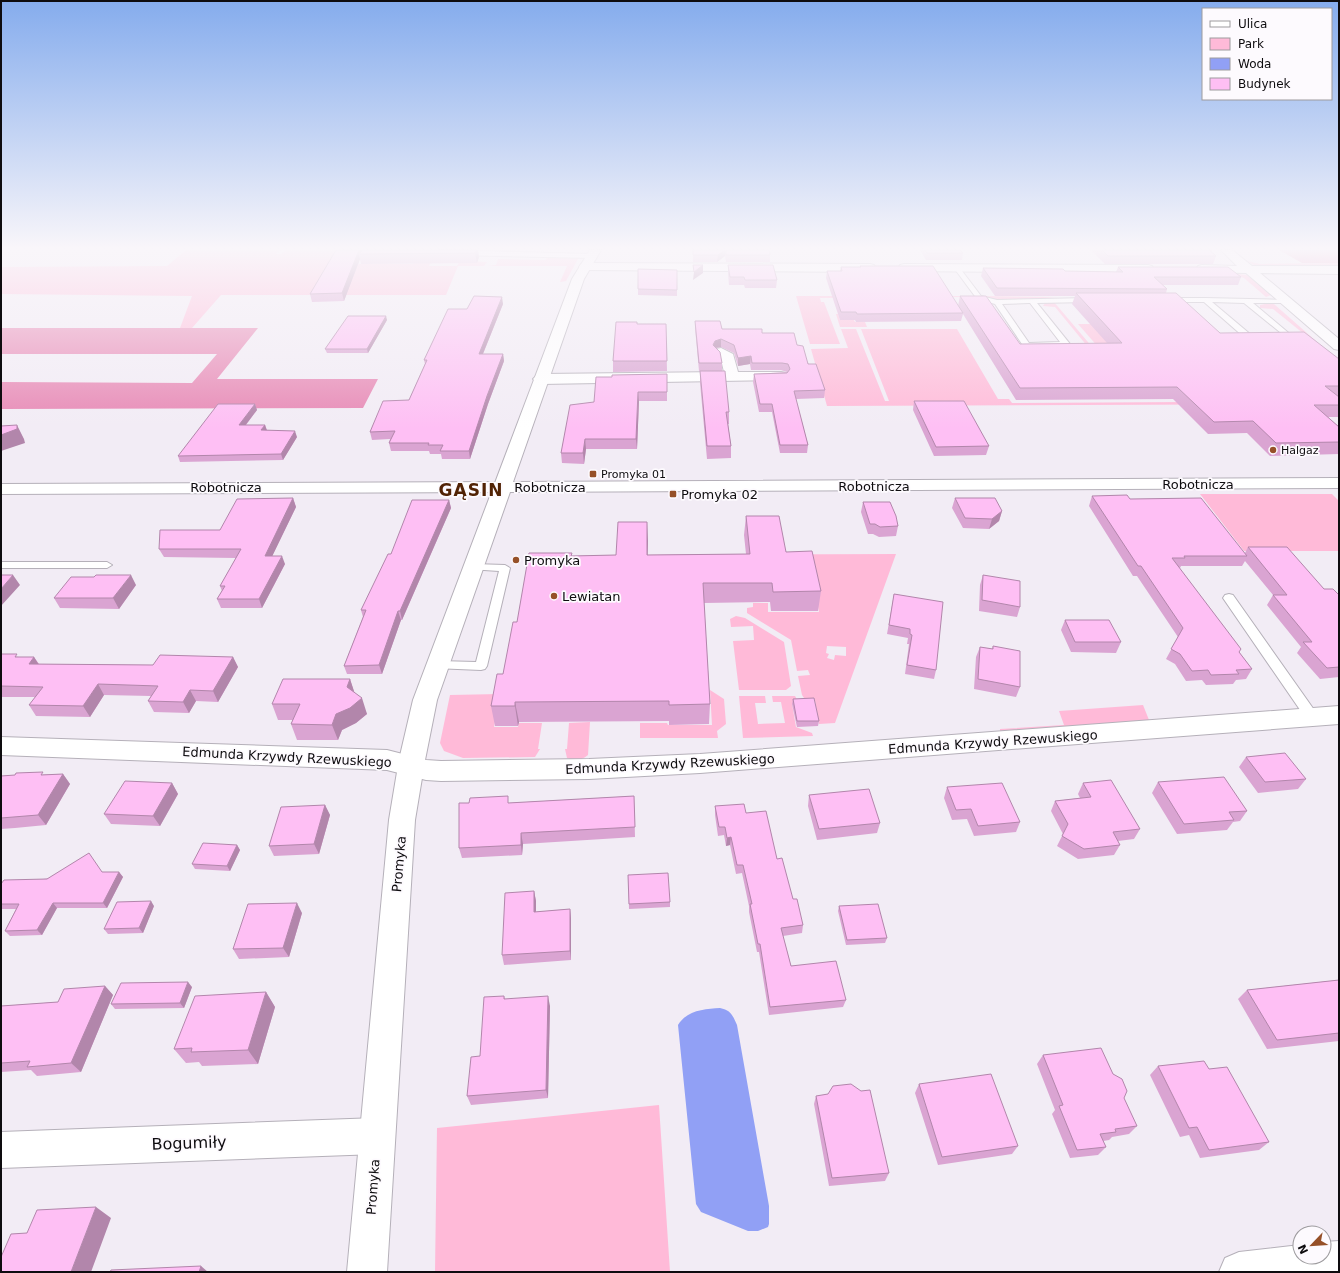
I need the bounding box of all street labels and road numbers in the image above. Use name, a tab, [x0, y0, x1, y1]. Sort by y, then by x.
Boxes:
street label: Robotnicza	[1162, 477, 1234, 492]
street label: Robotnicza	[838, 479, 910, 494]
street label: Robotnicza	[190, 480, 262, 495]
street label: Robotnicza	[514, 480, 586, 495]
street label: Edmunda Krzywdy Rzewuskiego	[888, 727, 1098, 757]
street label: Edmunda Krzywdy Rzewuskiego	[182, 744, 392, 770]
street label: Edmunda Krzywdy Rzewuskiego	[565, 751, 775, 777]
street label: Promyka	[389, 835, 409, 893]
street label: Bogumiły	[151, 1132, 227, 1154]
street label: Promyka	[364, 1158, 382, 1216]

